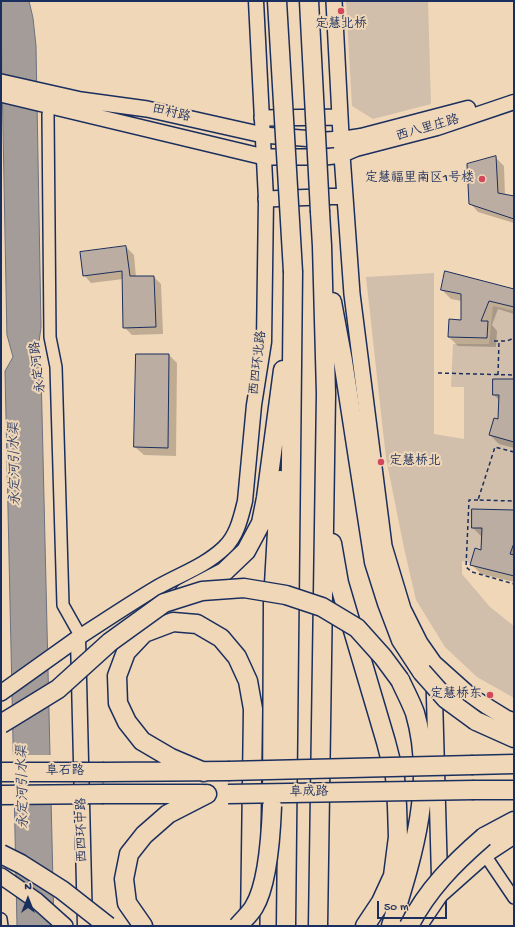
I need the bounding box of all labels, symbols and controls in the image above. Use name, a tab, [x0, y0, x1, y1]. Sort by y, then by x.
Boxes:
marker: 定慧北桥	[336, 6, 346, 16]
place label: 定慧北桥	[315, 17, 367, 33]
street label: 田村路	[150, 102, 192, 126]
street label: 西八里庄路	[395, 113, 461, 145]
place label: 定慧福里南区1号楼	[365, 171, 474, 187]
marker: 定慧福里南区1号楼	[477, 174, 487, 184]
street label: 西四环北路	[247, 330, 271, 396]
street label: 永定河路	[28, 340, 50, 394]
water label: 永定河引水渠	[7, 422, 25, 506]
place label: 定慧桥北	[389, 454, 441, 470]
marker: 定慧桥北	[376, 457, 386, 467]
place label: 定慧桥东	[430, 687, 482, 703]
marker: 定慧桥东	[485, 690, 495, 700]
water label: 永定河引水渠	[15, 745, 33, 829]
street label: 阜石路	[46, 764, 84, 780]
street label: 阜成路	[289, 785, 329, 801]
street label: 西四环中路	[75, 797, 91, 863]
north arrow	[8, 879, 48, 919]
text: N	[24, 881, 32, 893]
scale bar	[379, 893, 449, 919]
text: 50 m	[384, 901, 409, 915]

